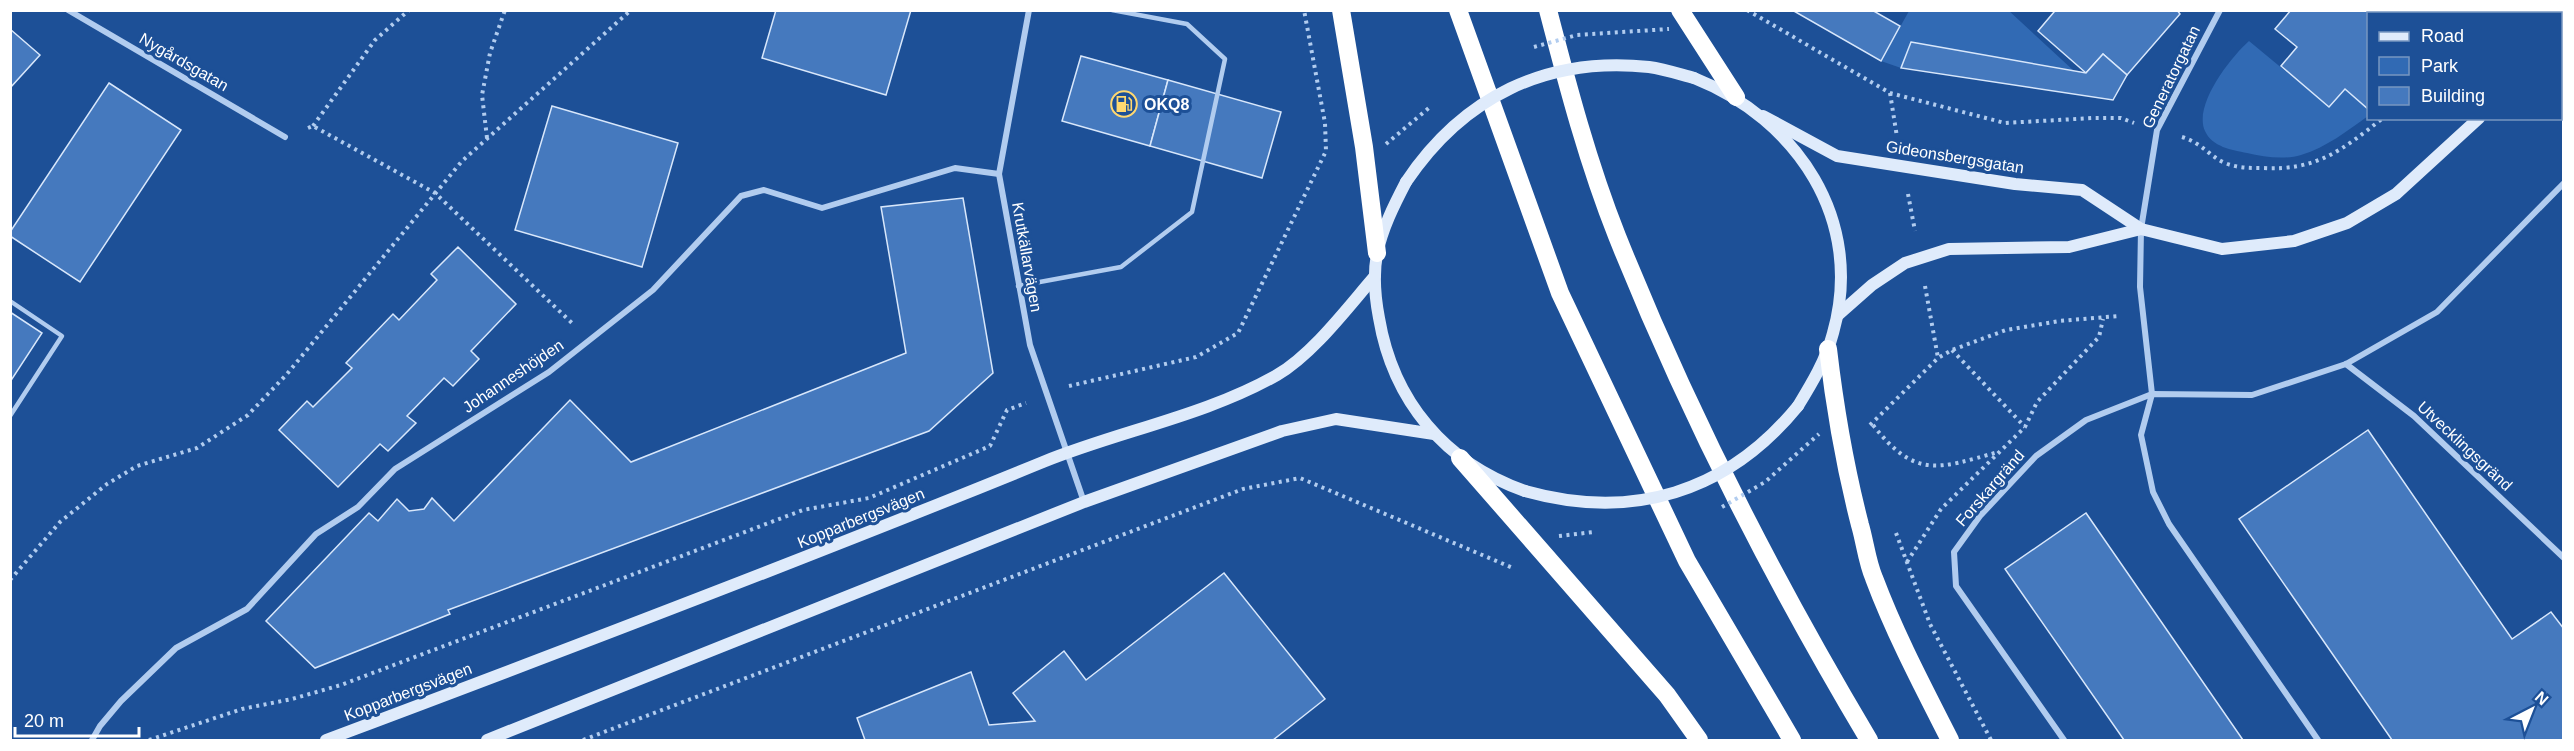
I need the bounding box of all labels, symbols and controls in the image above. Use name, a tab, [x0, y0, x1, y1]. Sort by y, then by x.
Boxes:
legend	[2367, 12, 2562, 120]
street label: Generatorgatan	[2139, 23, 2203, 131]
text: Road	[2421, 26, 2464, 46]
street label: Nygårdsgatan	[137, 30, 231, 94]
text: Park	[2421, 56, 2459, 76]
text: Building	[2421, 86, 2485, 106]
fuel station icon: OKQ8	[1109, 89, 1139, 119]
place label: OKQ8	[1144, 96, 1189, 113]
street label: Gideonsbergsgatan	[1885, 138, 2025, 176]
street label: Krutkällarvägen	[1009, 201, 1045, 313]
street label: Johanneshöjden	[460, 336, 566, 416]
street label: Utvecklingsgränd	[2414, 398, 2516, 494]
street label: Forskargränd	[1952, 447, 2028, 529]
street label: Kopparbergsvägen	[795, 485, 927, 551]
street label: Kopparbergsvägen	[342, 660, 474, 724]
north arrow	[2502, 679, 2562, 739]
text: N	[2532, 688, 2552, 708]
scale bar	[15, 700, 140, 738]
text: 20 m	[24, 711, 64, 731]

